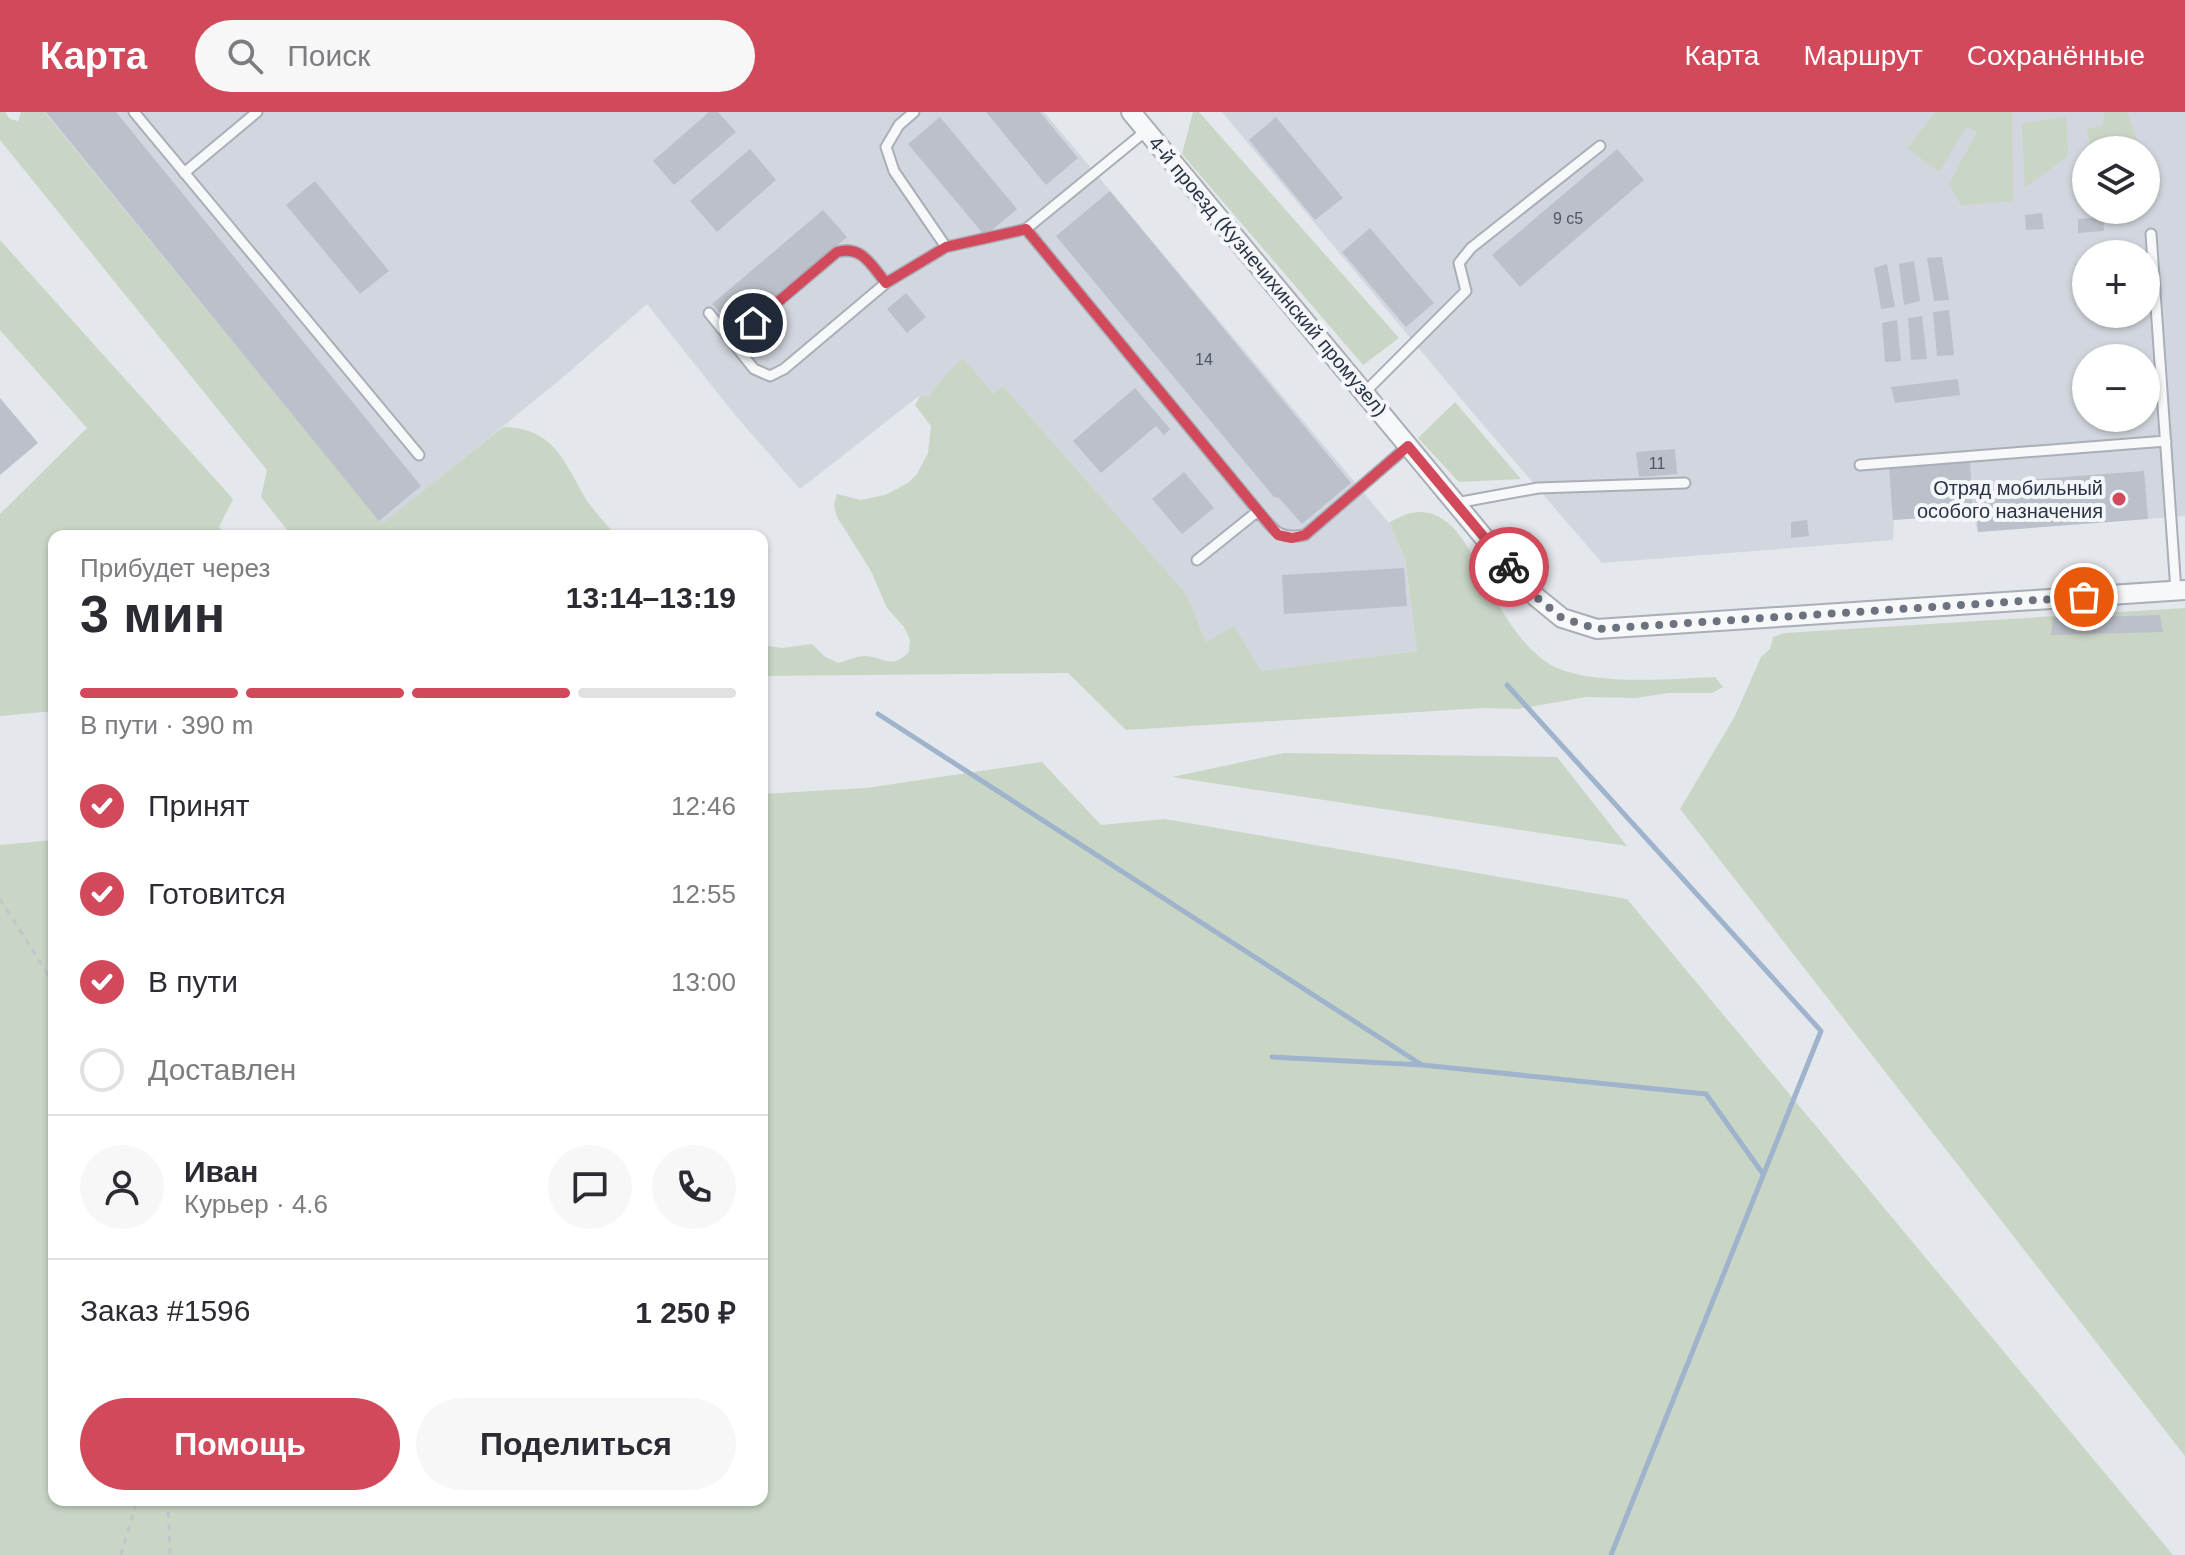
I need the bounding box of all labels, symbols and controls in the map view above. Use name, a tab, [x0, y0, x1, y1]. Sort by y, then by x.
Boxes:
search box	[195, 20, 755, 92]
icon: search	[223, 34, 267, 78]
text: Карта	[40, 35, 147, 77]
text: Поиск	[287, 39, 370, 72]
text: Карта	[1684, 40, 1759, 71]
text: Маршрут	[1803, 40, 1923, 71]
text: Сохранённые	[1967, 40, 2145, 71]
street label: 4-й проезд (Кузнечихинский промузел)	[1144, 132, 1392, 420]
map controls	[2072, 136, 2160, 432]
button: layers	[2072, 136, 2160, 224]
house number: 9 с5	[1553, 210, 1583, 227]
button: +	[2072, 240, 2160, 328]
pin	[719, 289, 787, 357]
icon: home	[731, 301, 775, 345]
button: −	[2072, 344, 2160, 432]
house number: 14	[1195, 351, 1213, 368]
house number: 11	[1649, 455, 1665, 472]
place label: Отряд мобильный особого назначения	[1917, 477, 2103, 522]
marker: Отряд мобильный особого назначения	[2110, 490, 2128, 508]
courier	[1469, 527, 1549, 607]
icon: bike	[1487, 545, 1531, 589]
text: Прибудет через	[80, 553, 270, 583]
pin	[2050, 563, 2118, 631]
icon: bag	[2062, 575, 2106, 619]
text: 13:14–13:19	[566, 581, 736, 614]
text: 3 мин	[80, 585, 225, 643]
text: В пути · 390 m	[80, 710, 253, 740]
icon: check	[80, 784, 124, 828]
text: Принят	[148, 789, 250, 822]
text: 12:46	[671, 791, 736, 821]
icon: check	[80, 872, 124, 916]
text: Готовится	[148, 877, 286, 910]
text: 12:55	[671, 879, 736, 909]
icon: check	[80, 960, 124, 1004]
text: В пути	[148, 965, 238, 998]
text: 13:00	[671, 967, 736, 997]
text: Доставлен	[148, 1053, 296, 1086]
button: person	[80, 1145, 164, 1229]
button: chat	[548, 1145, 632, 1229]
button: phone	[652, 1145, 736, 1229]
text: Иван	[184, 1155, 258, 1188]
text: Курьер · 4.6	[184, 1189, 328, 1219]
text: Заказ #1596	[80, 1294, 250, 1327]
text: 1 250 ₽	[635, 1296, 736, 1329]
button: Помощь	[80, 1398, 400, 1490]
button: Поделиться	[416, 1398, 736, 1490]

